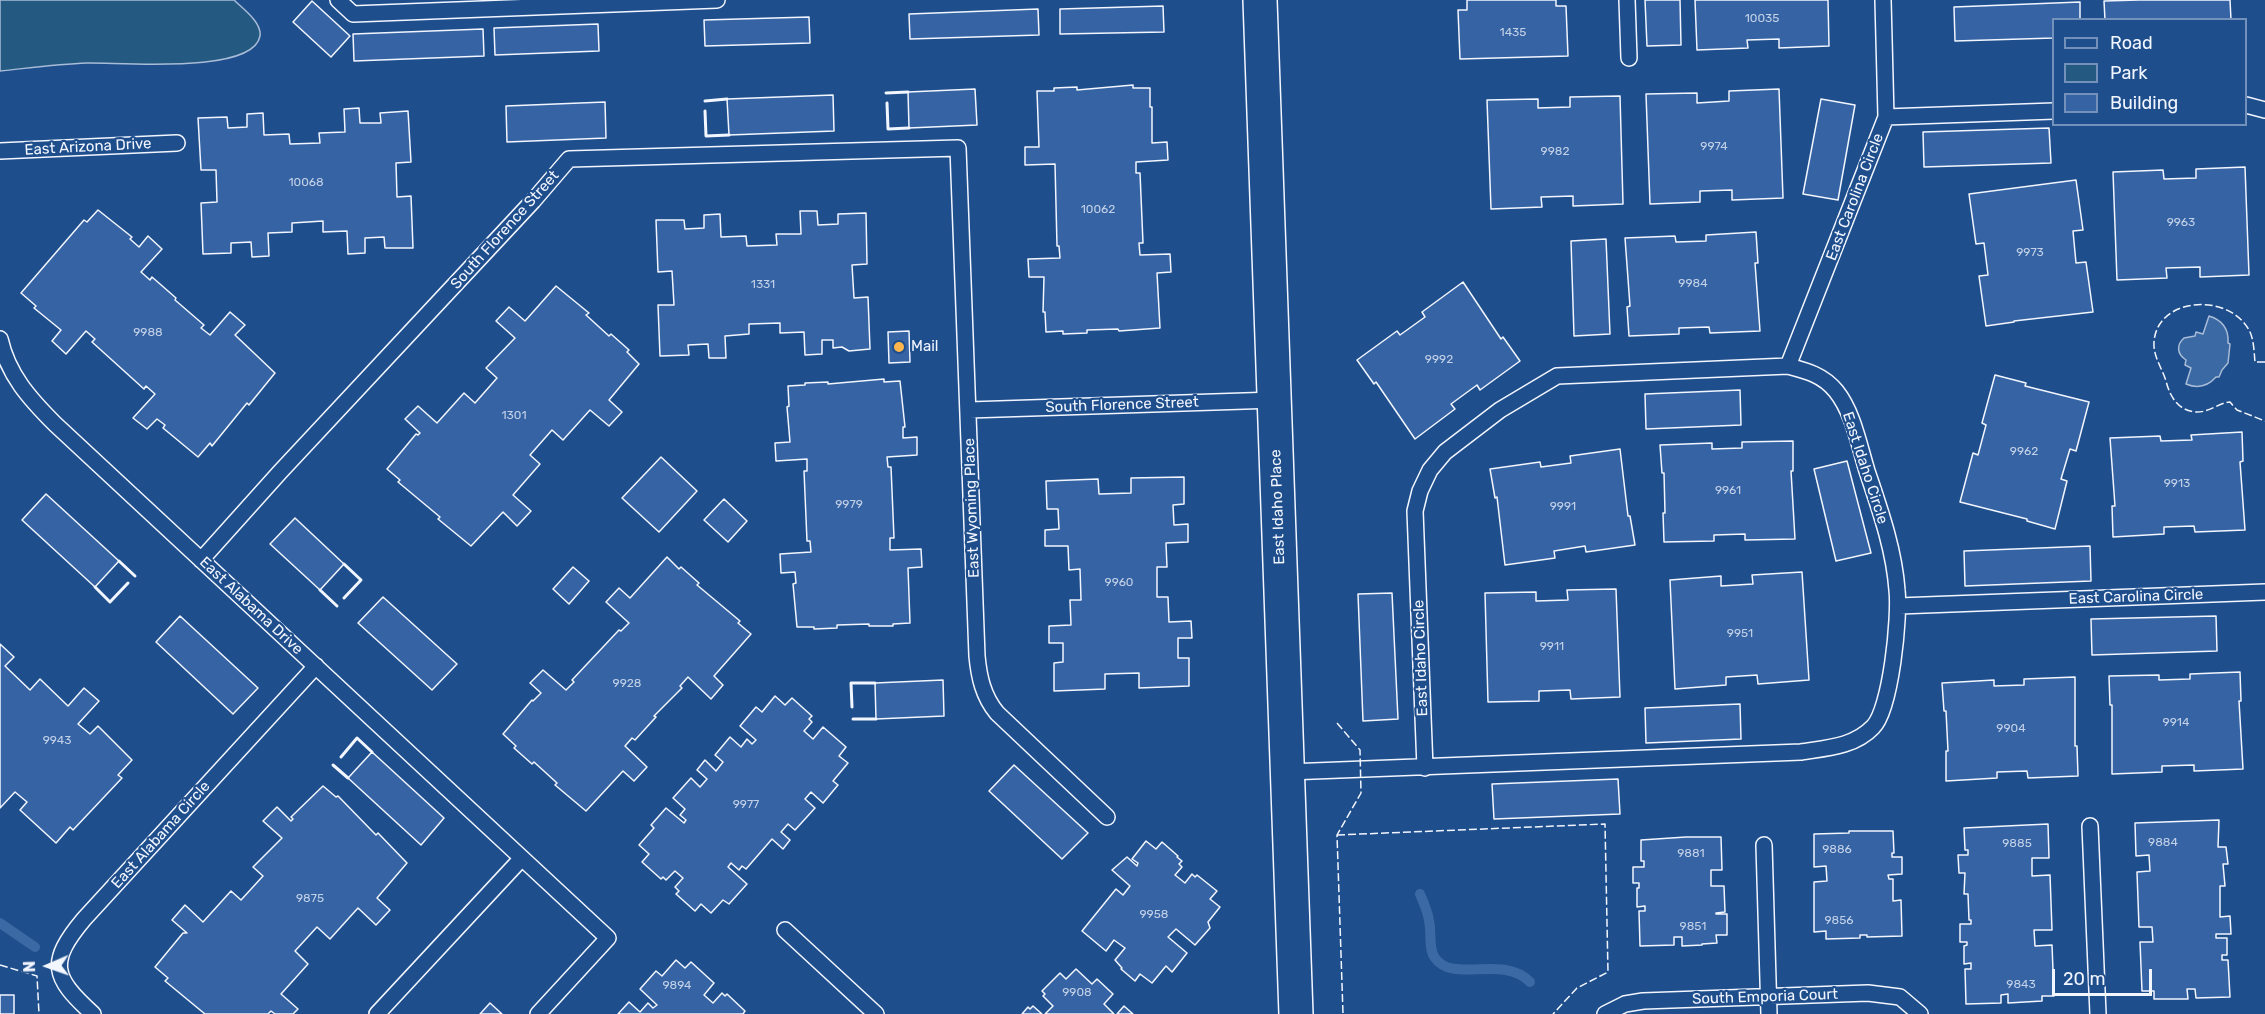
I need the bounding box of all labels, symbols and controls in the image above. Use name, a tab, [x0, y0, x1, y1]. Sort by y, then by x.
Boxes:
house number: 10035	[1745, 12, 1779, 26]
legend	[2052, 18, 2247, 126]
house number: 1435	[1500, 26, 1526, 40]
text: Road	[2110, 32, 2153, 54]
text: Park	[2110, 62, 2147, 84]
text: Building	[2110, 92, 2178, 114]
street label: East Carolina Circle	[1822, 131, 1888, 263]
street label: East Arizona Drive	[24, 135, 152, 159]
house number: 9974	[1700, 140, 1728, 154]
house number: 9982	[1541, 145, 1569, 159]
street label: South Florence Street	[447, 167, 563, 293]
house number: 10068	[288, 176, 324, 190]
house number: 10062	[1081, 203, 1115, 217]
house number: 9963	[2167, 216, 2195, 230]
house number: 9973	[2016, 246, 2044, 260]
house number: 9984	[1678, 277, 1708, 291]
house number: 1331	[751, 278, 775, 292]
house number: 9988	[133, 326, 163, 340]
place label: Mail	[911, 338, 938, 356]
marker: Mail	[892, 340, 906, 354]
house number: 9992	[1425, 353, 1453, 367]
street label: South Florence Street	[1045, 393, 1199, 417]
house number: 1301	[501, 409, 527, 423]
street label: East Idaho Circle	[1838, 410, 1892, 526]
street label: East Wyoming Place	[961, 438, 983, 578]
house number: 9962	[2010, 445, 2038, 459]
street label: East Idaho Place	[1267, 449, 1289, 565]
house number: 9913	[2164, 477, 2190, 491]
house number: 9961	[1715, 484, 1741, 498]
house number: 9979	[835, 498, 863, 512]
house number: 9991	[1550, 500, 1576, 514]
street label: East Alabama Drive	[195, 553, 307, 659]
house number: 9960	[1105, 576, 1133, 590]
street label: East Carolina Circle	[2068, 586, 2204, 608]
street label: East Idaho Circle	[1410, 599, 1432, 717]
house number: 9951	[1727, 627, 1753, 641]
house number: 9911	[1540, 640, 1564, 654]
house number: 9928	[613, 677, 641, 691]
house number: 9914	[2163, 716, 2189, 730]
house number: 9904	[1996, 722, 2026, 736]
house number: 9943	[43, 734, 71, 748]
street label: East Alabama Circle	[108, 778, 214, 892]
house number: 9977	[733, 798, 759, 812]
house number: 9884	[2148, 836, 2178, 850]
house number: 9885	[2002, 837, 2032, 851]
house number: 9886	[1822, 843, 1852, 857]
house number: 9881	[1677, 847, 1705, 861]
house number: 9875	[296, 892, 324, 906]
house number: 9958	[1140, 908, 1168, 922]
house number: 9856	[1824, 914, 1854, 928]
house number: 9851	[1680, 920, 1706, 934]
north arrow	[18, 936, 78, 996]
scale bar	[2055, 957, 2156, 995]
text: N	[20, 961, 39, 973]
text: 20 m	[2063, 968, 2105, 990]
house number: 9843	[2006, 978, 2036, 992]
house number: 9894	[662, 979, 692, 993]
street label: South Emporia Court	[1692, 985, 1838, 1009]
house number: 9908	[1062, 986, 1092, 1000]

